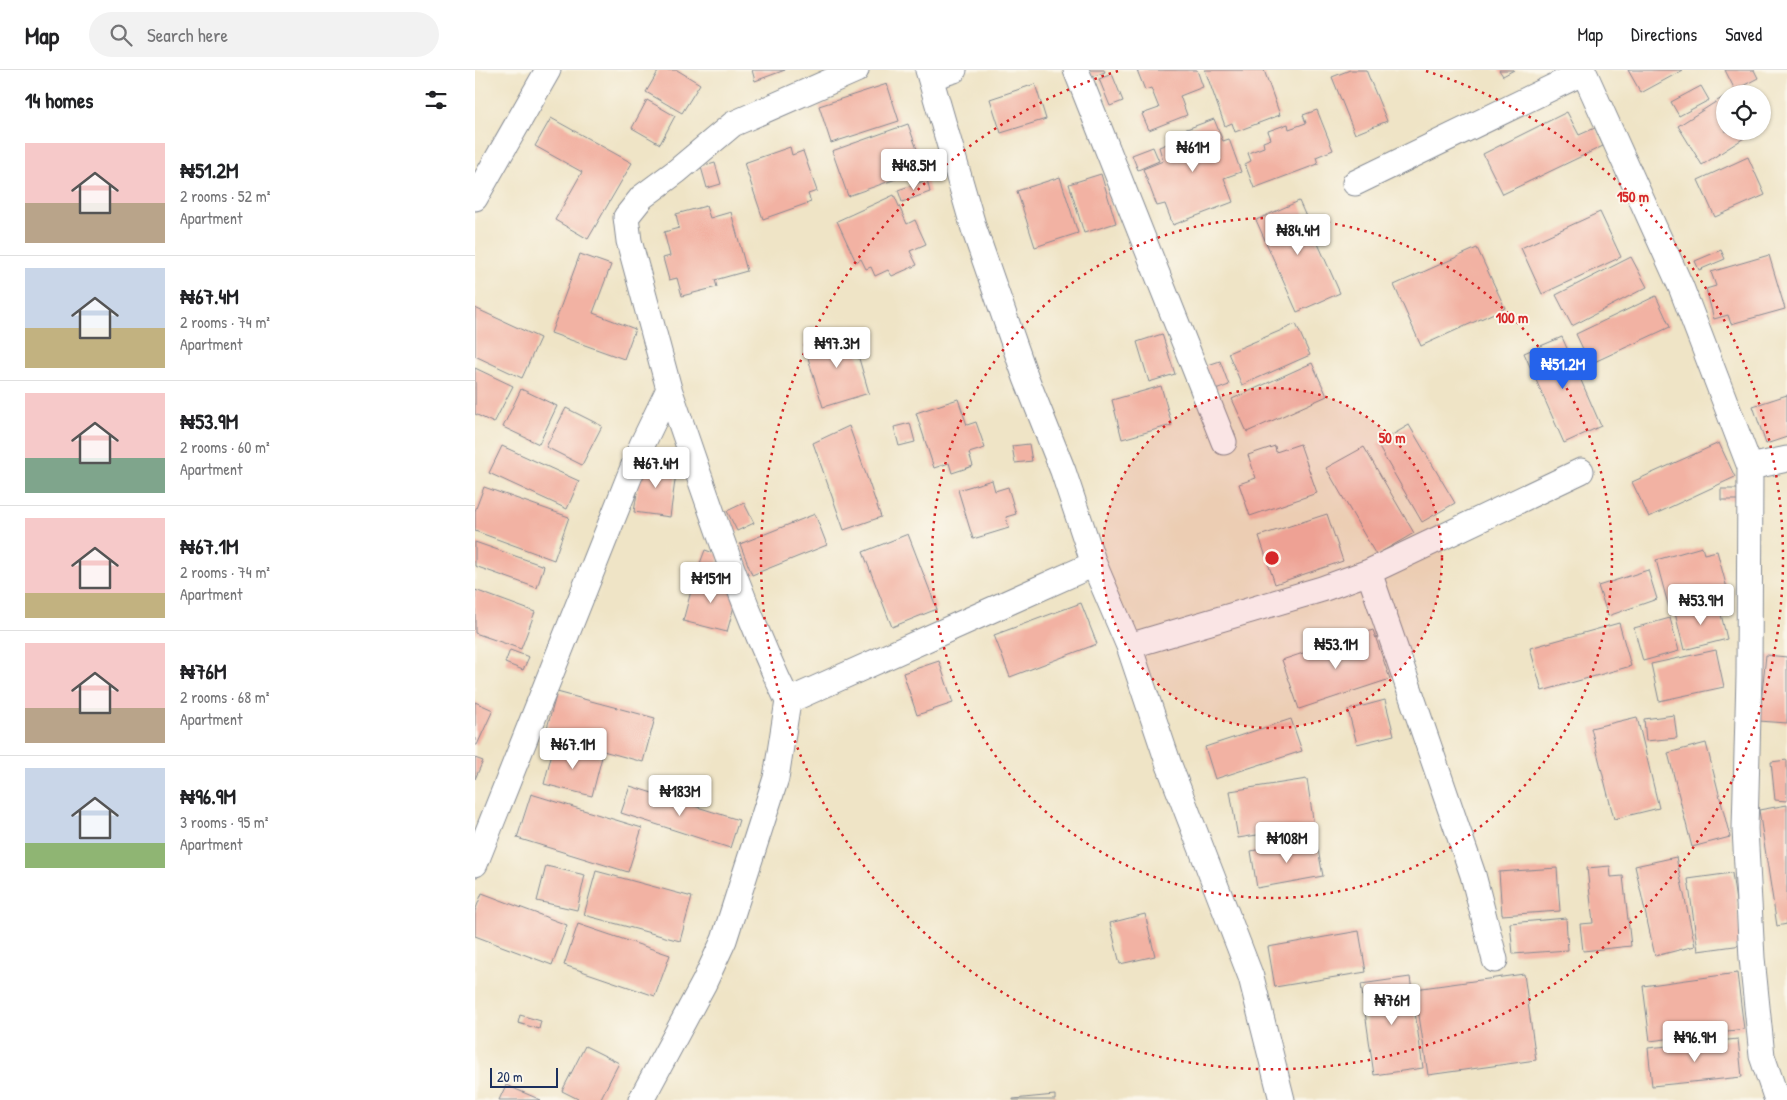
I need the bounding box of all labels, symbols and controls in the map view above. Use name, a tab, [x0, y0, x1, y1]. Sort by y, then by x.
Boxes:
search box	[89, 12, 439, 57]
text: Map	[25, 19, 59, 51]
icon: search	[107, 21, 135, 49]
text: Search here	[147, 22, 228, 48]
text: Map	[1578, 22, 1603, 47]
text: Directions	[1631, 22, 1697, 47]
text: Saved	[1725, 22, 1762, 47]
map controls	[1716, 85, 1771, 140]
button: locate	[1716, 85, 1771, 140]
text: 14 homes	[25, 86, 93, 115]
icon: filters	[422, 86, 450, 114]
pin: ₦61M	[1163, 131, 1223, 173]
text: ₦61M	[1176, 136, 1210, 158]
pin: ₦48.5M	[873, 148, 955, 191]
text: ₦48.5M	[892, 154, 936, 176]
text: ₦51.2M	[180, 156, 239, 185]
icon: home	[65, 163, 125, 223]
text: 2 rooms · 52 m²	[180, 185, 270, 207]
text: 150 m	[1617, 186, 1649, 207]
text: Apartment	[180, 207, 243, 229]
pin: ₦84.4M	[1257, 214, 1339, 256]
text: ₦84.4M	[1276, 219, 1320, 241]
text: ₦67.4M	[180, 282, 239, 311]
icon: home	[65, 288, 125, 348]
text: 100 m	[1496, 307, 1528, 328]
text: 2 rooms · 74 m²	[180, 311, 270, 333]
pin: ₦97.3M	[796, 326, 878, 369]
text: ₦97.3M	[814, 332, 860, 354]
text: Apartment	[180, 333, 243, 355]
pin: ₦51.2M	[1522, 348, 1604, 390]
text: ₦51.2M	[1541, 353, 1585, 375]
text: ₦53.9M	[180, 407, 238, 436]
icon: home	[65, 413, 125, 473]
text: 50 m	[1379, 427, 1405, 448]
text: 2 rooms · 60 m²	[180, 436, 270, 458]
pin: ₦67.4M	[615, 446, 697, 489]
text: ₦67.4M	[634, 452, 678, 474]
text: Apartment	[180, 458, 243, 480]
text: ₦67.1M	[180, 532, 239, 561]
icon: home	[65, 538, 125, 598]
centre of rings	[1263, 549, 1281, 567]
text: 2 rooms · 74 m²	[180, 561, 270, 583]
pin: ₦151M	[676, 562, 746, 604]
text: ₦151M	[691, 567, 731, 589]
text: Apartment	[180, 583, 243, 605]
pin: ₦53.9M	[1660, 584, 1742, 626]
text: ₦53.9M	[1679, 589, 1723, 611]
pin: ₦53.1M	[1295, 628, 1377, 670]
text: ₦53.1M	[1314, 633, 1358, 655]
text: ₦76M	[180, 657, 226, 686]
icon: home	[65, 663, 125, 723]
text: 2 rooms · 68 m²	[180, 686, 269, 708]
text: Apartment	[180, 708, 243, 730]
pin: ₦67.1M	[532, 728, 614, 770]
text: ₦67.1M	[551, 733, 595, 755]
pin: ₦183M	[645, 774, 715, 817]
text: ₦183M	[660, 780, 700, 802]
text: ₦96.9M	[180, 782, 236, 811]
icon: home	[65, 788, 125, 848]
text: 3 rooms · 95 m²	[180, 811, 268, 833]
pin: ₦108M	[1252, 822, 1322, 864]
text: ₦108M	[1267, 827, 1307, 849]
text: Apartment	[180, 833, 243, 855]
pin: ₦76M	[1362, 984, 1422, 1026]
text: ₦76M	[1374, 989, 1410, 1011]
pin: ₦96.9M	[1654, 1020, 1736, 1063]
text: ₦96.9M	[1674, 1026, 1716, 1048]
scale bar	[490, 1065, 557, 1088]
text: 20 m	[497, 1067, 523, 1086]

